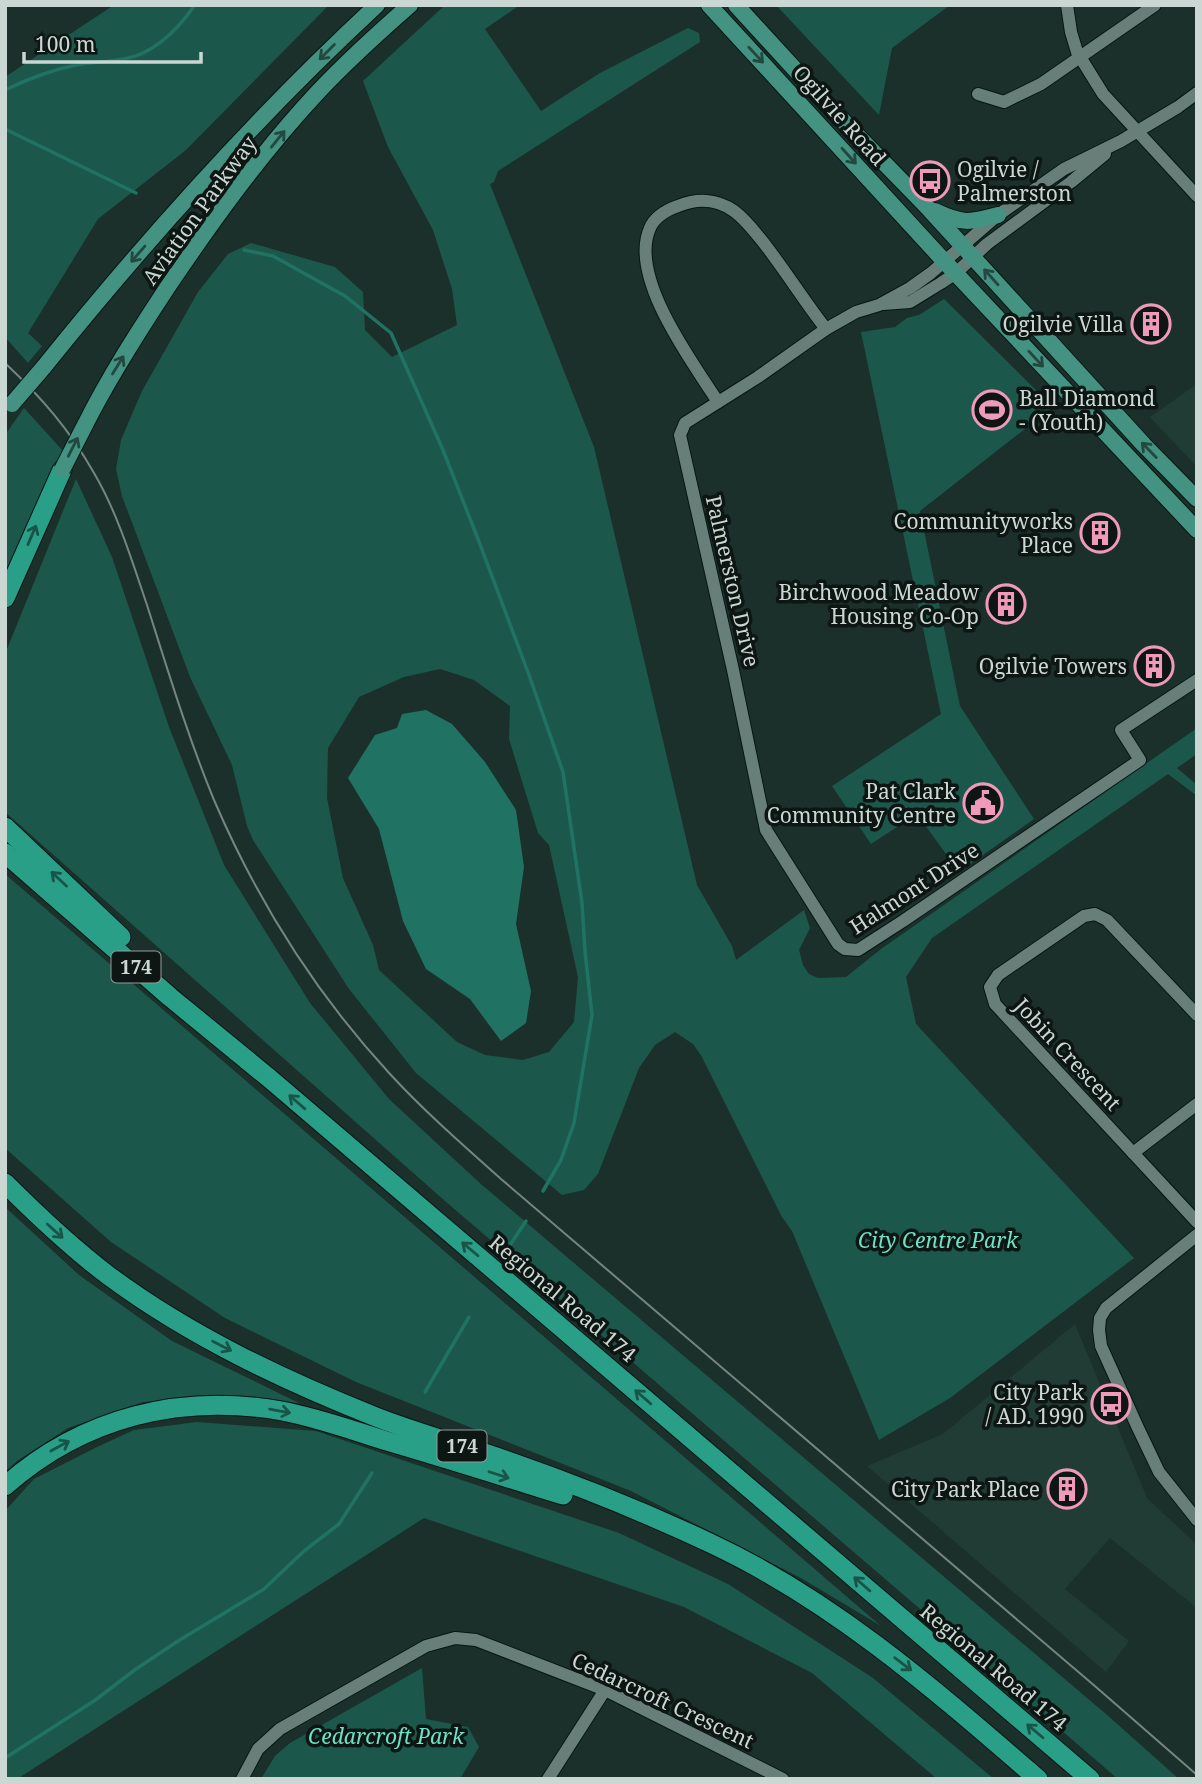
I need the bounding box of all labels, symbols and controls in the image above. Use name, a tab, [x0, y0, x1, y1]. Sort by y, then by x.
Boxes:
scale bar	[24, 21, 201, 65]
text: 100 m	[35, 30, 96, 58]
one-way arrow	[319, 43, 336, 60]
one-way arrow	[748, 46, 764, 64]
street label: Ogilvie Road	[787, 59, 893, 171]
street label: Aviation Parkway	[135, 130, 263, 290]
one-way arrow	[270, 131, 285, 149]
one-way arrow	[841, 147, 857, 165]
place label: Ogilvie / Palmerston	[957, 155, 1072, 207]
bus stop icon: Ogilvie / Palmerston	[909, 160, 951, 202]
one-way arrow	[130, 245, 146, 263]
one-way arrow	[983, 268, 999, 286]
building icon: Ogilvie Villa	[1130, 303, 1172, 345]
place label: Ogilvie Villa	[1003, 310, 1124, 338]
one-way arrow	[1028, 350, 1045, 367]
one-way arrow	[111, 356, 126, 375]
place label: Ball Diamond - (Youth)	[1019, 384, 1155, 436]
sports icon: Ball Diamond - (Youth)	[971, 389, 1013, 431]
one-way arrow	[67, 438, 81, 458]
one-way arrow	[1141, 442, 1158, 459]
street label: Palmerston Drive	[700, 492, 766, 670]
place label: Communityworks Place	[894, 507, 1073, 559]
building icon: Communityworks Place	[1079, 512, 1121, 554]
one-way arrow	[26, 525, 39, 546]
place label: Birchwood Meadow Housing Co-Op	[778, 578, 980, 630]
building icon: Birchwood Meadow Housing Co-Op	[985, 583, 1027, 625]
building icon: Ogilvie Towers	[1133, 645, 1175, 687]
place label: Ogilvie Towers	[979, 652, 1127, 680]
place label: Pat Clark Community Centre	[767, 777, 957, 829]
public building icon: Pat Clark Community Centre	[962, 782, 1004, 824]
street label: Halmont Drive	[844, 836, 984, 940]
one-way arrow	[51, 870, 68, 887]
road number: 174	[111, 951, 160, 982]
street label: Jobin Crescent	[1008, 991, 1127, 1116]
one-way arrow	[288, 1094, 306, 1110]
one-way arrow	[45, 1222, 63, 1238]
park label: City Centre Park	[858, 1226, 1019, 1254]
street label: Regional Road 174	[484, 1228, 643, 1368]
one-way arrow	[461, 1241, 479, 1257]
one-way arrow	[211, 1339, 232, 1353]
place label: City Park / AD. 1990	[985, 1378, 1085, 1430]
bus stop icon: City Park / AD. 1990	[1090, 1383, 1132, 1425]
one-way arrow	[635, 1389, 653, 1405]
one-way arrow	[268, 1405, 291, 1419]
road number: 174	[438, 1430, 486, 1462]
one-way arrow	[50, 1439, 70, 1453]
building icon: City Park Place	[1046, 1468, 1088, 1510]
one-way arrow	[487, 1469, 509, 1482]
place label: City Park Place	[891, 1475, 1040, 1503]
one-way arrow	[853, 1576, 871, 1592]
street label: Regional Road 174	[915, 1597, 1074, 1737]
street label: Cedarcroft Crescent	[568, 1646, 758, 1754]
one-way arrow	[893, 1657, 912, 1672]
park label: Cedarcroft Park	[308, 1722, 465, 1750]
one-way arrow	[1026, 1724, 1044, 1739]

